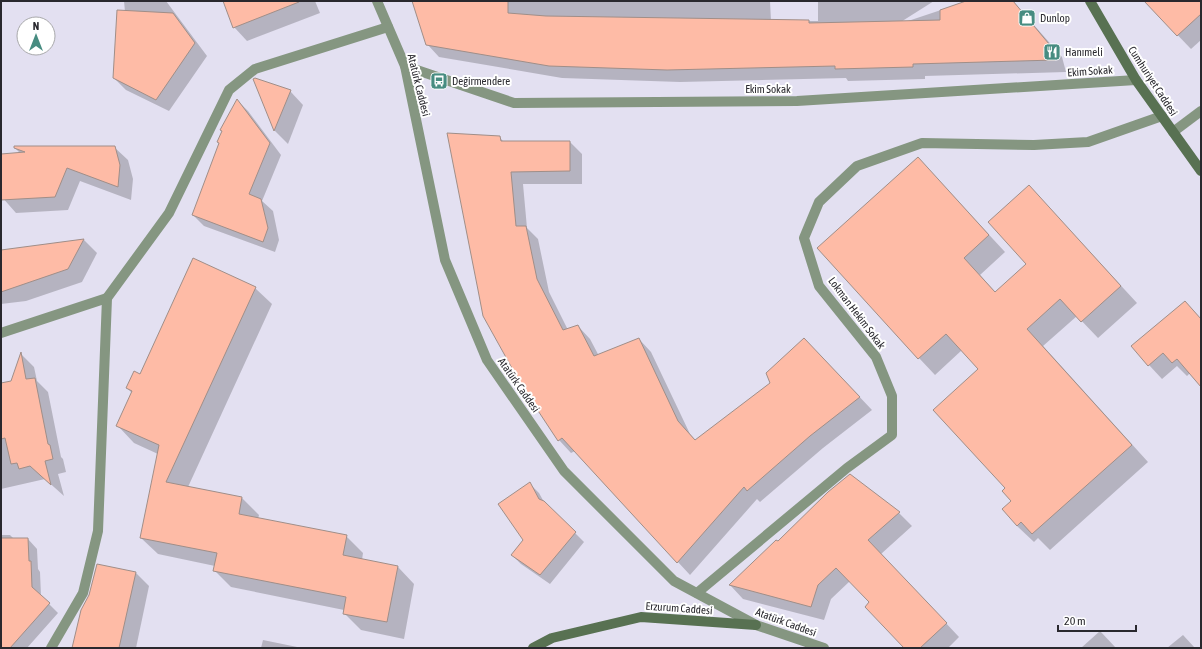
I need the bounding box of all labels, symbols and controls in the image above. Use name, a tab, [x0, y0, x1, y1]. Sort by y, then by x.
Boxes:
shop icon: Dunlop	[1017, 8, 1037, 28]
place label: Dunlop	[1040, 12, 1070, 24]
north arrow	[16, 16, 56, 56]
text: N	[33, 20, 39, 32]
restaurant icon: Hanımeli	[1042, 42, 1062, 62]
street label: Cumhuriyet Caddesi	[1126, 44, 1180, 118]
place label: Hanımeli	[1065, 46, 1103, 58]
street label: Atatürk Caddesi	[405, 53, 433, 117]
street label: Ekim Sokak	[1067, 63, 1113, 79]
bus stop icon: Değirmendere	[429, 71, 449, 91]
place label: Değirmendere	[452, 75, 510, 87]
street label: Ekim Sokak	[745, 83, 791, 95]
street label: Lokman Hekim Sokak	[826, 275, 888, 351]
street label: Atatürk Caddesi	[496, 355, 542, 415]
street label: Erzurum Caddesi	[645, 600, 713, 616]
street label: Atatürk Caddesi	[754, 605, 818, 639]
scale bar	[1058, 607, 1136, 633]
text: 20 m	[1064, 614, 1086, 628]

